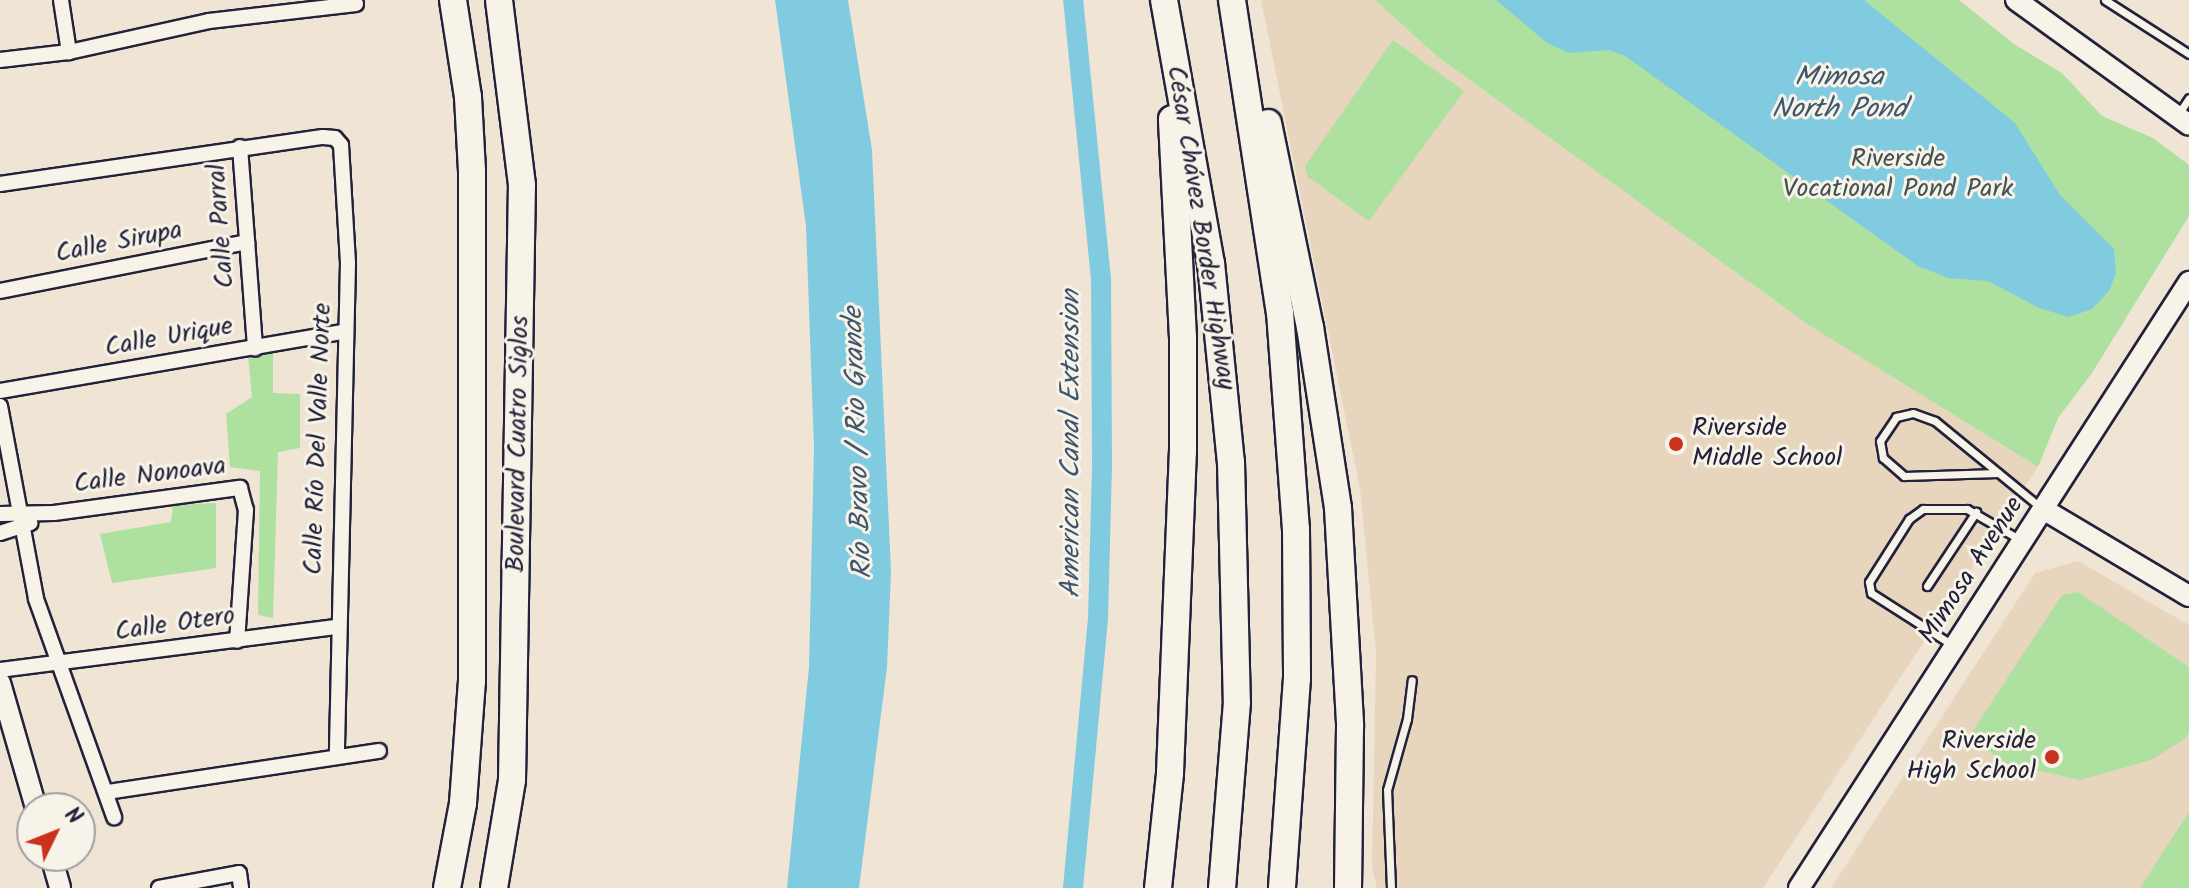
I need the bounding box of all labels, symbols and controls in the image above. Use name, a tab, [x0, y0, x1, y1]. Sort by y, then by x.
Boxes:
water label: Mimosa North Pond	[1772, 61, 1906, 127]
street label: César Chávez Border Highway	[1159, 64, 1241, 392]
park label: Riverside Vocational Pond Park	[1783, 144, 2013, 206]
street label: Calle Parral	[202, 163, 242, 289]
street label: Calle Sirupa	[53, 215, 185, 271]
water label: American Canal Extension	[1055, 290, 1089, 598]
street label: Calle Río Del Valle Norte	[299, 302, 339, 576]
water label: Río Bravo / Rio Grande	[837, 307, 881, 579]
street label: Calle Urique	[103, 311, 235, 365]
street label: Boulevard Cuatro Siglos	[501, 315, 537, 573]
place label: Riverside Middle School	[1692, 413, 1842, 474]
marker: Riverside Middle School	[1667, 435, 1685, 453]
street label: Calle Nonoava	[72, 451, 228, 501]
street label: Mimosa Avenue	[1913, 491, 2031, 651]
street label: Calle Otero	[113, 601, 237, 649]
place label: Riverside High School	[1906, 726, 2036, 788]
marker: Riverside High School	[2043, 748, 2061, 766]
north arrow	[16, 792, 96, 872]
text: N	[55, 800, 90, 834]

